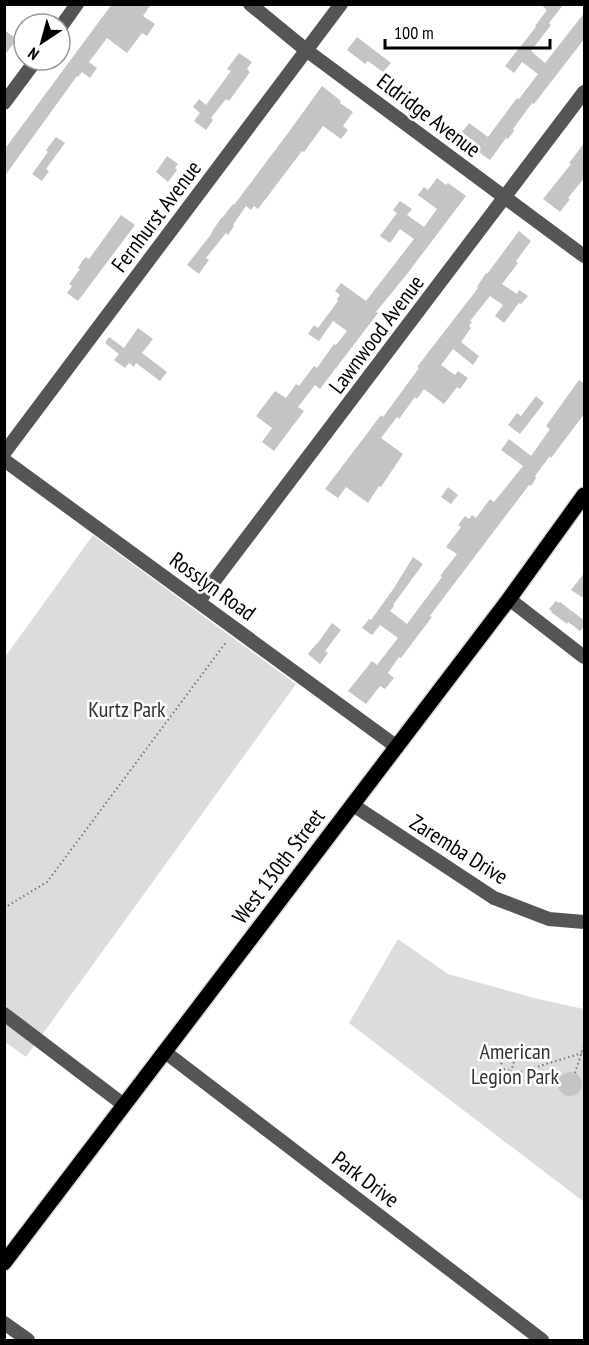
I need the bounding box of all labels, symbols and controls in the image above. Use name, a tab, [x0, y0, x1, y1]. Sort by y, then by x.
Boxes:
north arrow	[12, 12, 72, 72]
scale bar	[385, 12, 550, 50]
text: 100 m	[394, 21, 434, 44]
text: N	[24, 44, 43, 65]
street label: Eldridge Avenue	[372, 67, 486, 163]
street label: Fernhurst Avenue	[105, 155, 207, 277]
street label: Lawnwood Avenue	[322, 269, 430, 399]
street label: Rosslyn Road	[165, 545, 261, 627]
park label: Kurtz Park	[88, 695, 166, 723]
street label: West 130th Street	[226, 803, 330, 929]
street label: Zaremba Drive	[405, 808, 513, 890]
park label: American Legion Park	[471, 1037, 559, 1090]
street label: Park Drive	[327, 1145, 405, 1213]

